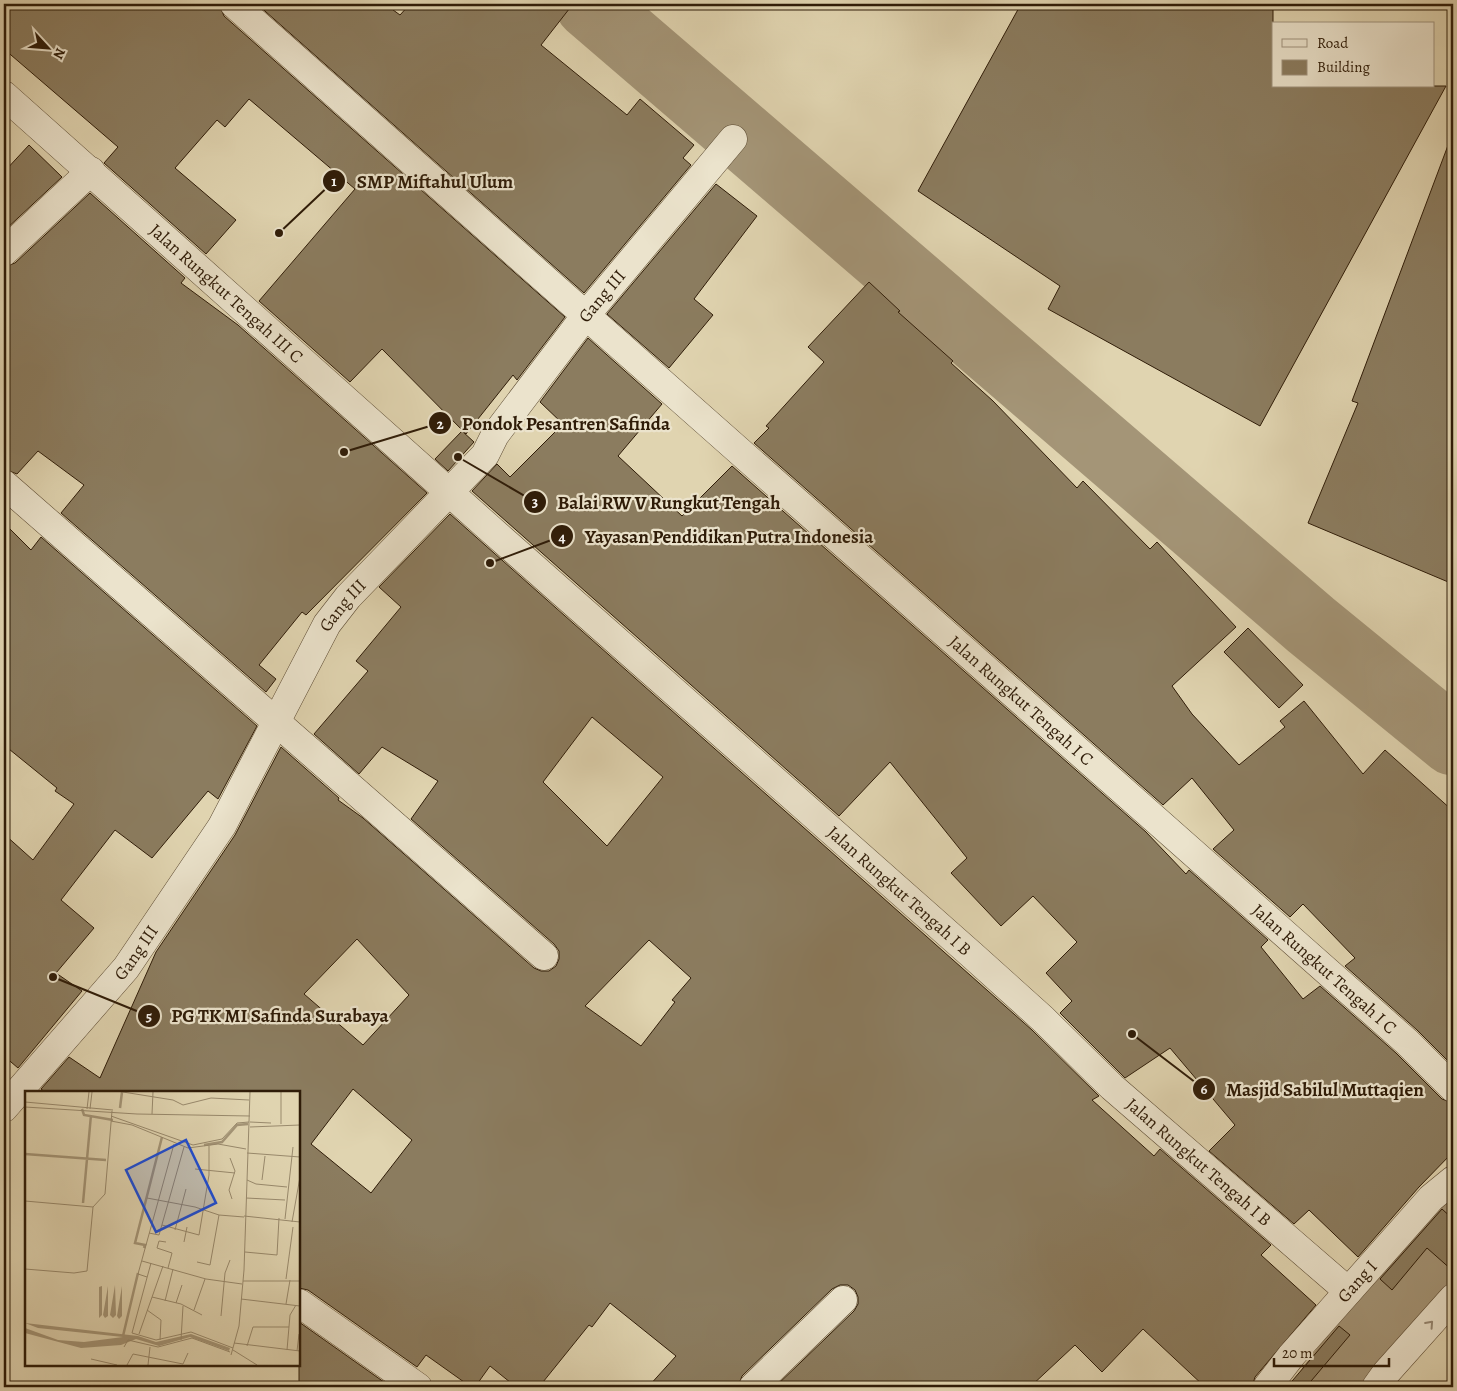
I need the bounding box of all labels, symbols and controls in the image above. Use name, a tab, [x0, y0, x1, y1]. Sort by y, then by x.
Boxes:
north arrow	[22, 22, 72, 72]
legend	[1272, 22, 1434, 88]
text: Road	[1317, 33, 1349, 53]
text: N	[48, 45, 70, 62]
text: Building	[1317, 57, 1370, 77]
callout: SMP Miftahul Ulum	[322, 164, 523, 198]
text: SMP Miftahul Ulum	[357, 169, 513, 195]
text: 1	[331, 171, 337, 191]
street label: Jalan Rungkut Tengah III C	[144, 218, 309, 369]
street label: Gang III	[573, 264, 631, 327]
callout: Pondok Pesantren Safinda	[427, 406, 681, 440]
text: Pondok Pesantren Safinda	[462, 411, 671, 437]
text: 2	[436, 414, 444, 434]
callout: Balai RW V Rungkut Tengah	[522, 485, 790, 519]
text: Balai RW V Rungkut Tengah	[557, 490, 781, 516]
text: 3	[532, 492, 538, 512]
callout: Yayasan Pendidikan Putra Indonesia	[550, 519, 883, 553]
text: Yayasan Pendidikan Putra Indonesia	[584, 524, 874, 550]
text: 4	[558, 527, 566, 547]
street label: Gang III	[313, 573, 371, 636]
street label: Jalan Rungkut Tengah I C	[944, 630, 1099, 771]
street label: Jalan Rungkut Tengah I B	[822, 820, 977, 961]
street label: Jalan Rungkut Tengah I C	[1247, 898, 1402, 1039]
street label: Gang III	[109, 920, 164, 986]
callout: PG TK MI Safinda Surabaya	[136, 999, 399, 1033]
text: PG TK MI Safinda Surabaya	[171, 1003, 390, 1029]
text: 5	[146, 1006, 152, 1026]
callout: Masjid Sabilul Muttaqien	[1192, 1072, 1434, 1106]
text: Masjid Sabilul Muttaqien	[1226, 1077, 1424, 1103]
text: 6	[1200, 1079, 1208, 1099]
inset map	[25, 1091, 300, 1366]
street label: Jalan Rungkut Tengah I B	[1121, 1092, 1277, 1232]
street label: Gang I	[1332, 1255, 1382, 1308]
one-way arrow	[1425, 1320, 1434, 1329]
scale bar	[1274, 1336, 1390, 1368]
text: 20 m	[1282, 1343, 1313, 1363]

